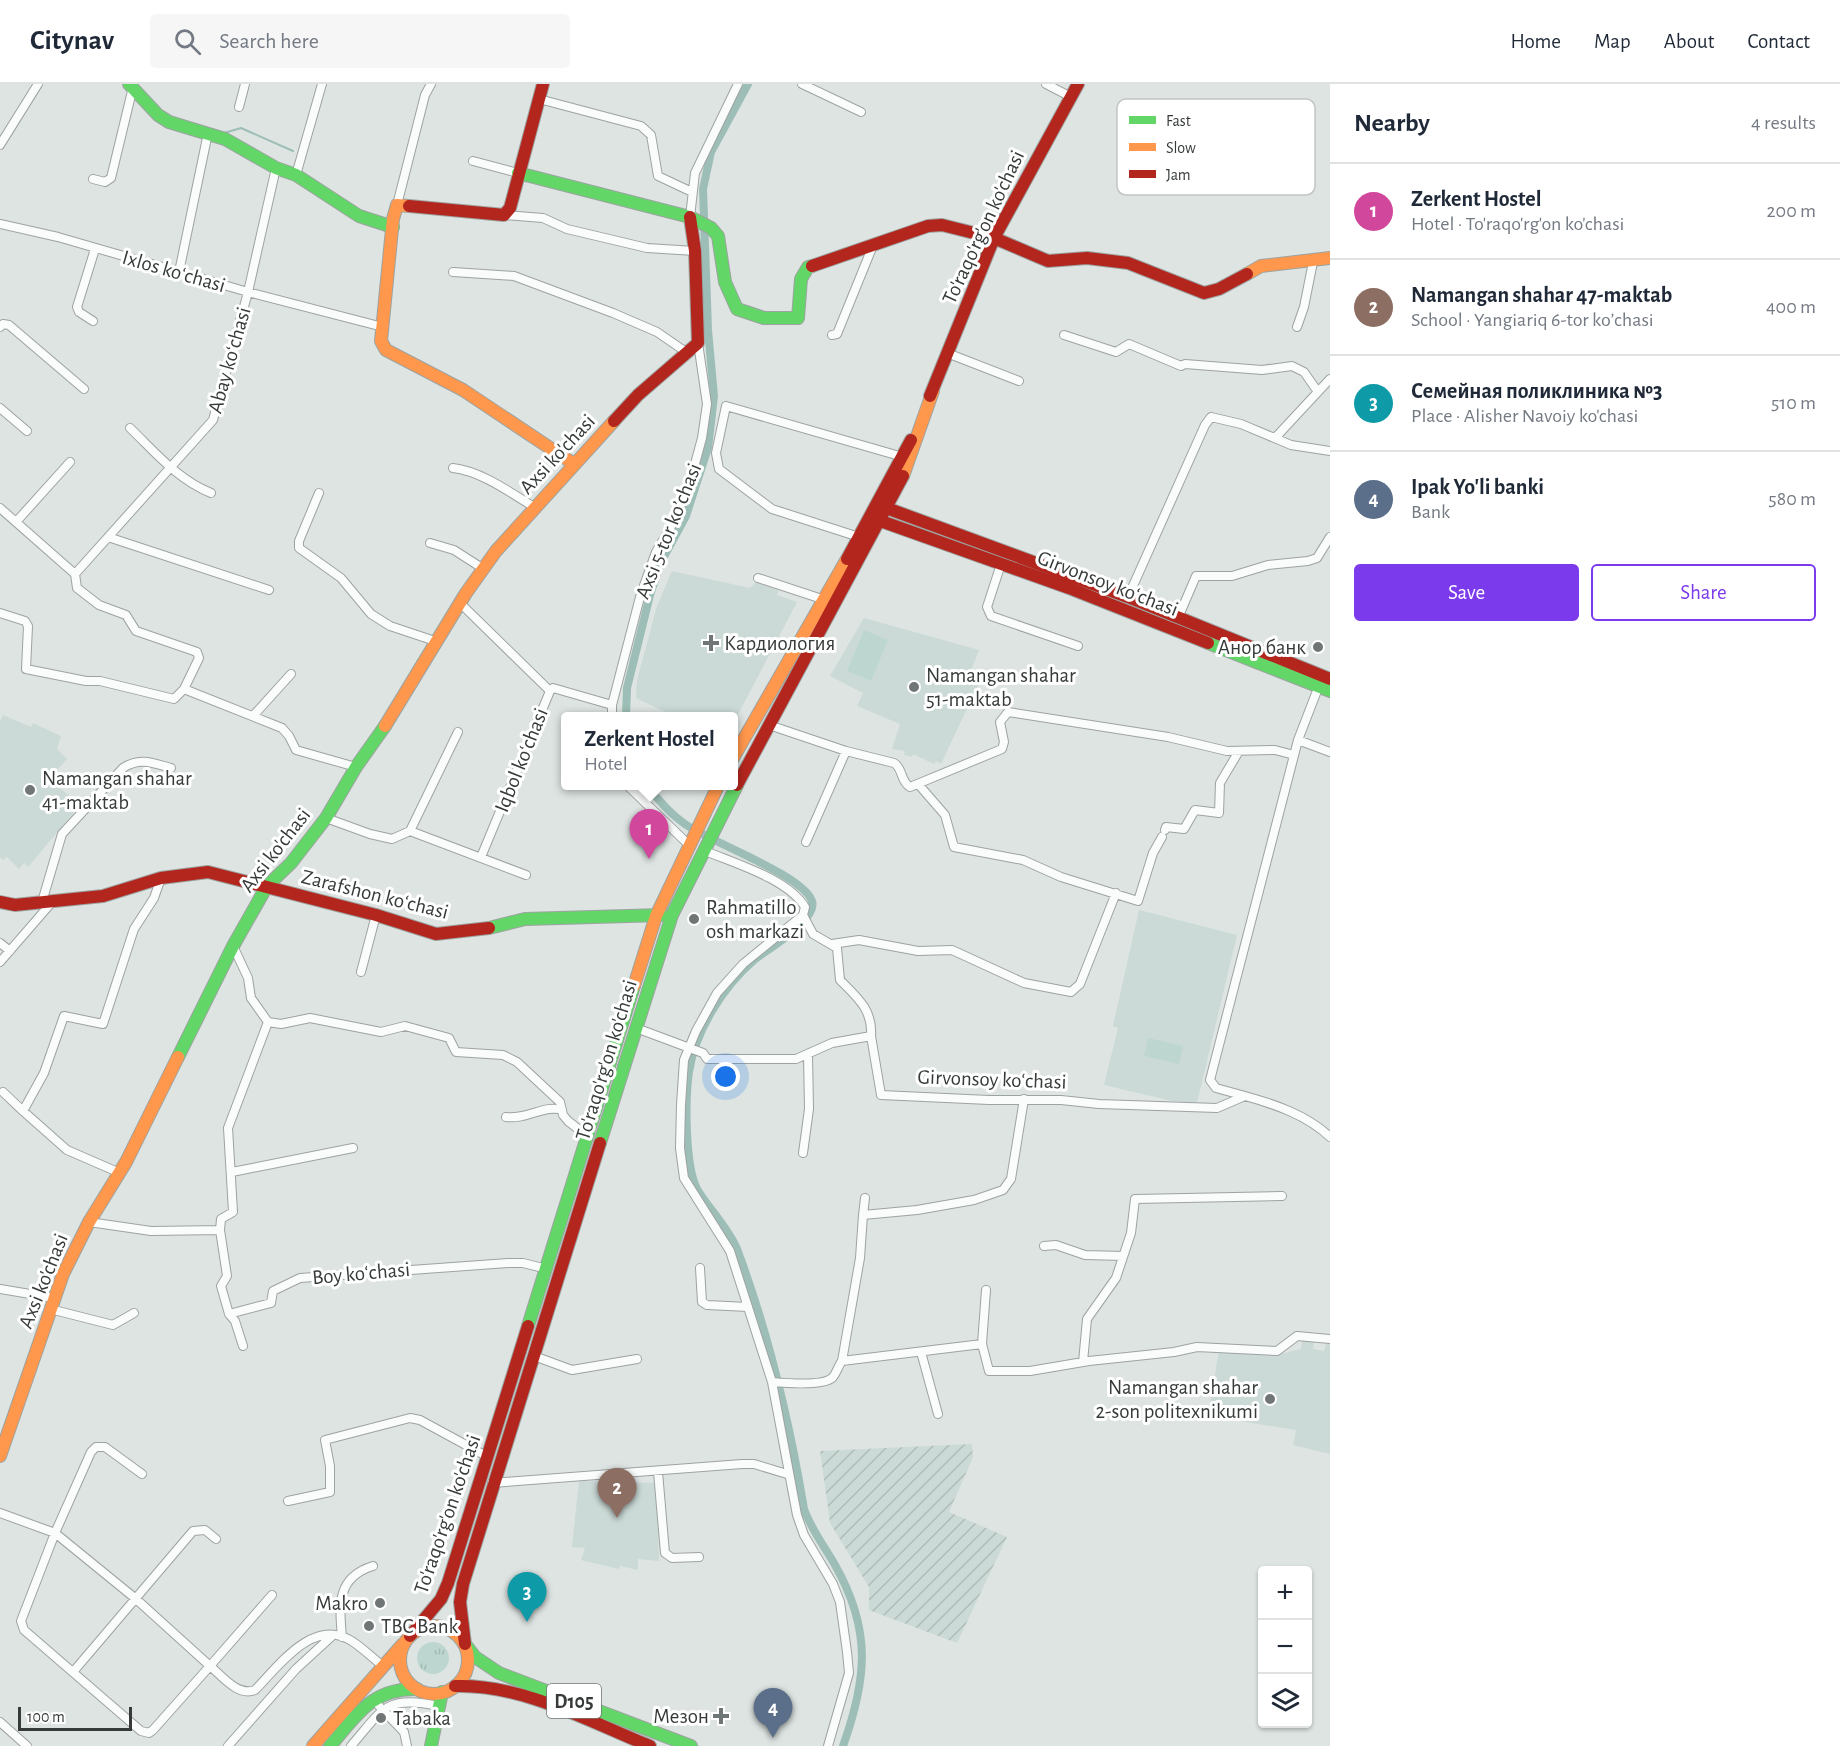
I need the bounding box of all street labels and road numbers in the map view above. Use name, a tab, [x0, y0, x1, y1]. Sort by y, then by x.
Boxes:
street label: To'raqo'rg'on ko'chasi	[939, 147, 1028, 307]
street label: Ixlos koʻchasi	[120, 247, 228, 296]
street label: Abay koʻchasi	[204, 305, 255, 416]
street label: Axsi ko'chasi	[515, 411, 599, 498]
street label: Аxsi 5-tor koʼchasi	[632, 460, 705, 602]
street label: Girvonsoy koʻchasi	[1034, 547, 1181, 620]
street label: Iqbol koʻchasi	[491, 705, 552, 815]
street label: Axsi ko'chasi	[236, 804, 315, 896]
street label: Zarafshon koʻchasi	[299, 866, 451, 923]
street label: To'raqo'rg'on ko'chasi	[572, 977, 641, 1143]
street label: Girvonsoy koʻchasi	[917, 1066, 1067, 1093]
street label: Axsi ko'chasi	[15, 1231, 72, 1332]
street label: Boy koʻchasi	[311, 1259, 411, 1288]
street label: To'raqo'rg'on ko'chasi	[410, 1432, 485, 1596]
road number: D105	[547, 1684, 601, 1718]

